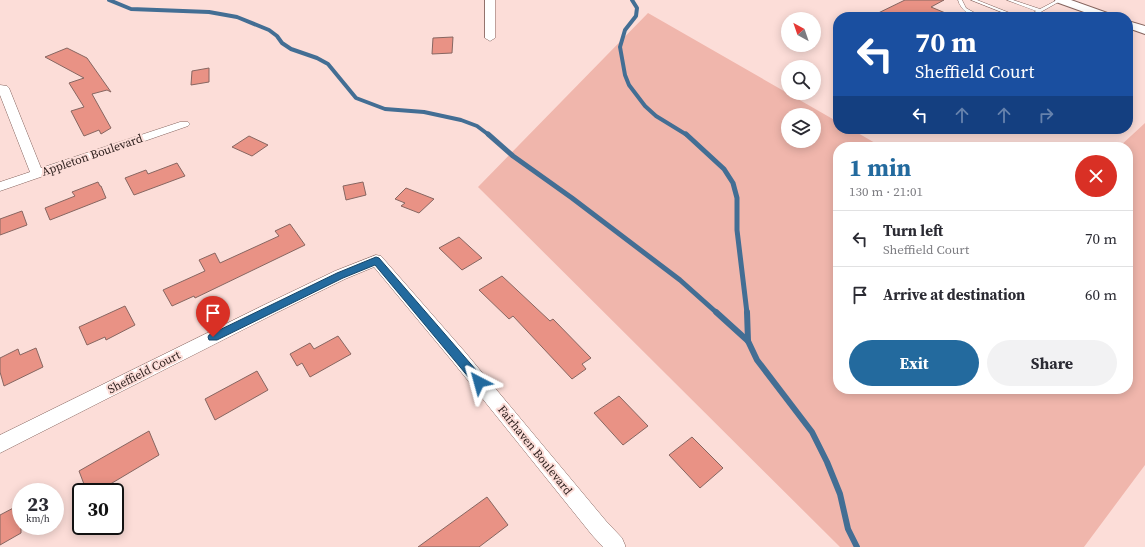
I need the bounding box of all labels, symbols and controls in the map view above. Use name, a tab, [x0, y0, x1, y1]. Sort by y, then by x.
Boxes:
north arrow	[781, 12, 821, 52]
map controls	[781, 12, 821, 148]
text: 70 m	[915, 23, 977, 61]
icon: left	[849, 28, 901, 80]
text: Sheffield Court	[915, 59, 1034, 84]
button: search	[781, 60, 821, 100]
icon: left	[909, 104, 931, 126]
icon: ahead	[951, 104, 973, 126]
icon: ahead	[993, 104, 1015, 126]
icon: right	[1035, 104, 1057, 126]
button: layers	[781, 108, 821, 148]
street label: Appleton Boulevard	[39, 130, 145, 180]
text: 1 min	[849, 151, 911, 184]
button: close	[1075, 155, 1117, 197]
text: 130 m · 21:01	[849, 183, 923, 200]
text: Turn left	[883, 220, 943, 241]
icon: left	[849, 228, 871, 250]
text: 70 m	[1085, 228, 1117, 249]
text: Sheffield Court	[883, 241, 969, 258]
icon: arrive	[849, 284, 871, 306]
text: Arrive at destination	[883, 284, 1025, 305]
text: 60 m	[1085, 284, 1117, 305]
pin	[196, 296, 230, 337]
icon: arrive	[202, 302, 224, 324]
button: Exit	[849, 340, 979, 386]
button: Share	[987, 340, 1117, 386]
street label: Sheffield Court	[105, 347, 183, 397]
position arrow	[458, 361, 500, 403]
street label: Fairhaven Boulevard	[494, 402, 576, 498]
speed limit sign: 30	[72, 483, 124, 535]
text: 23	[27, 490, 49, 518]
text: km/h	[26, 512, 50, 525]

